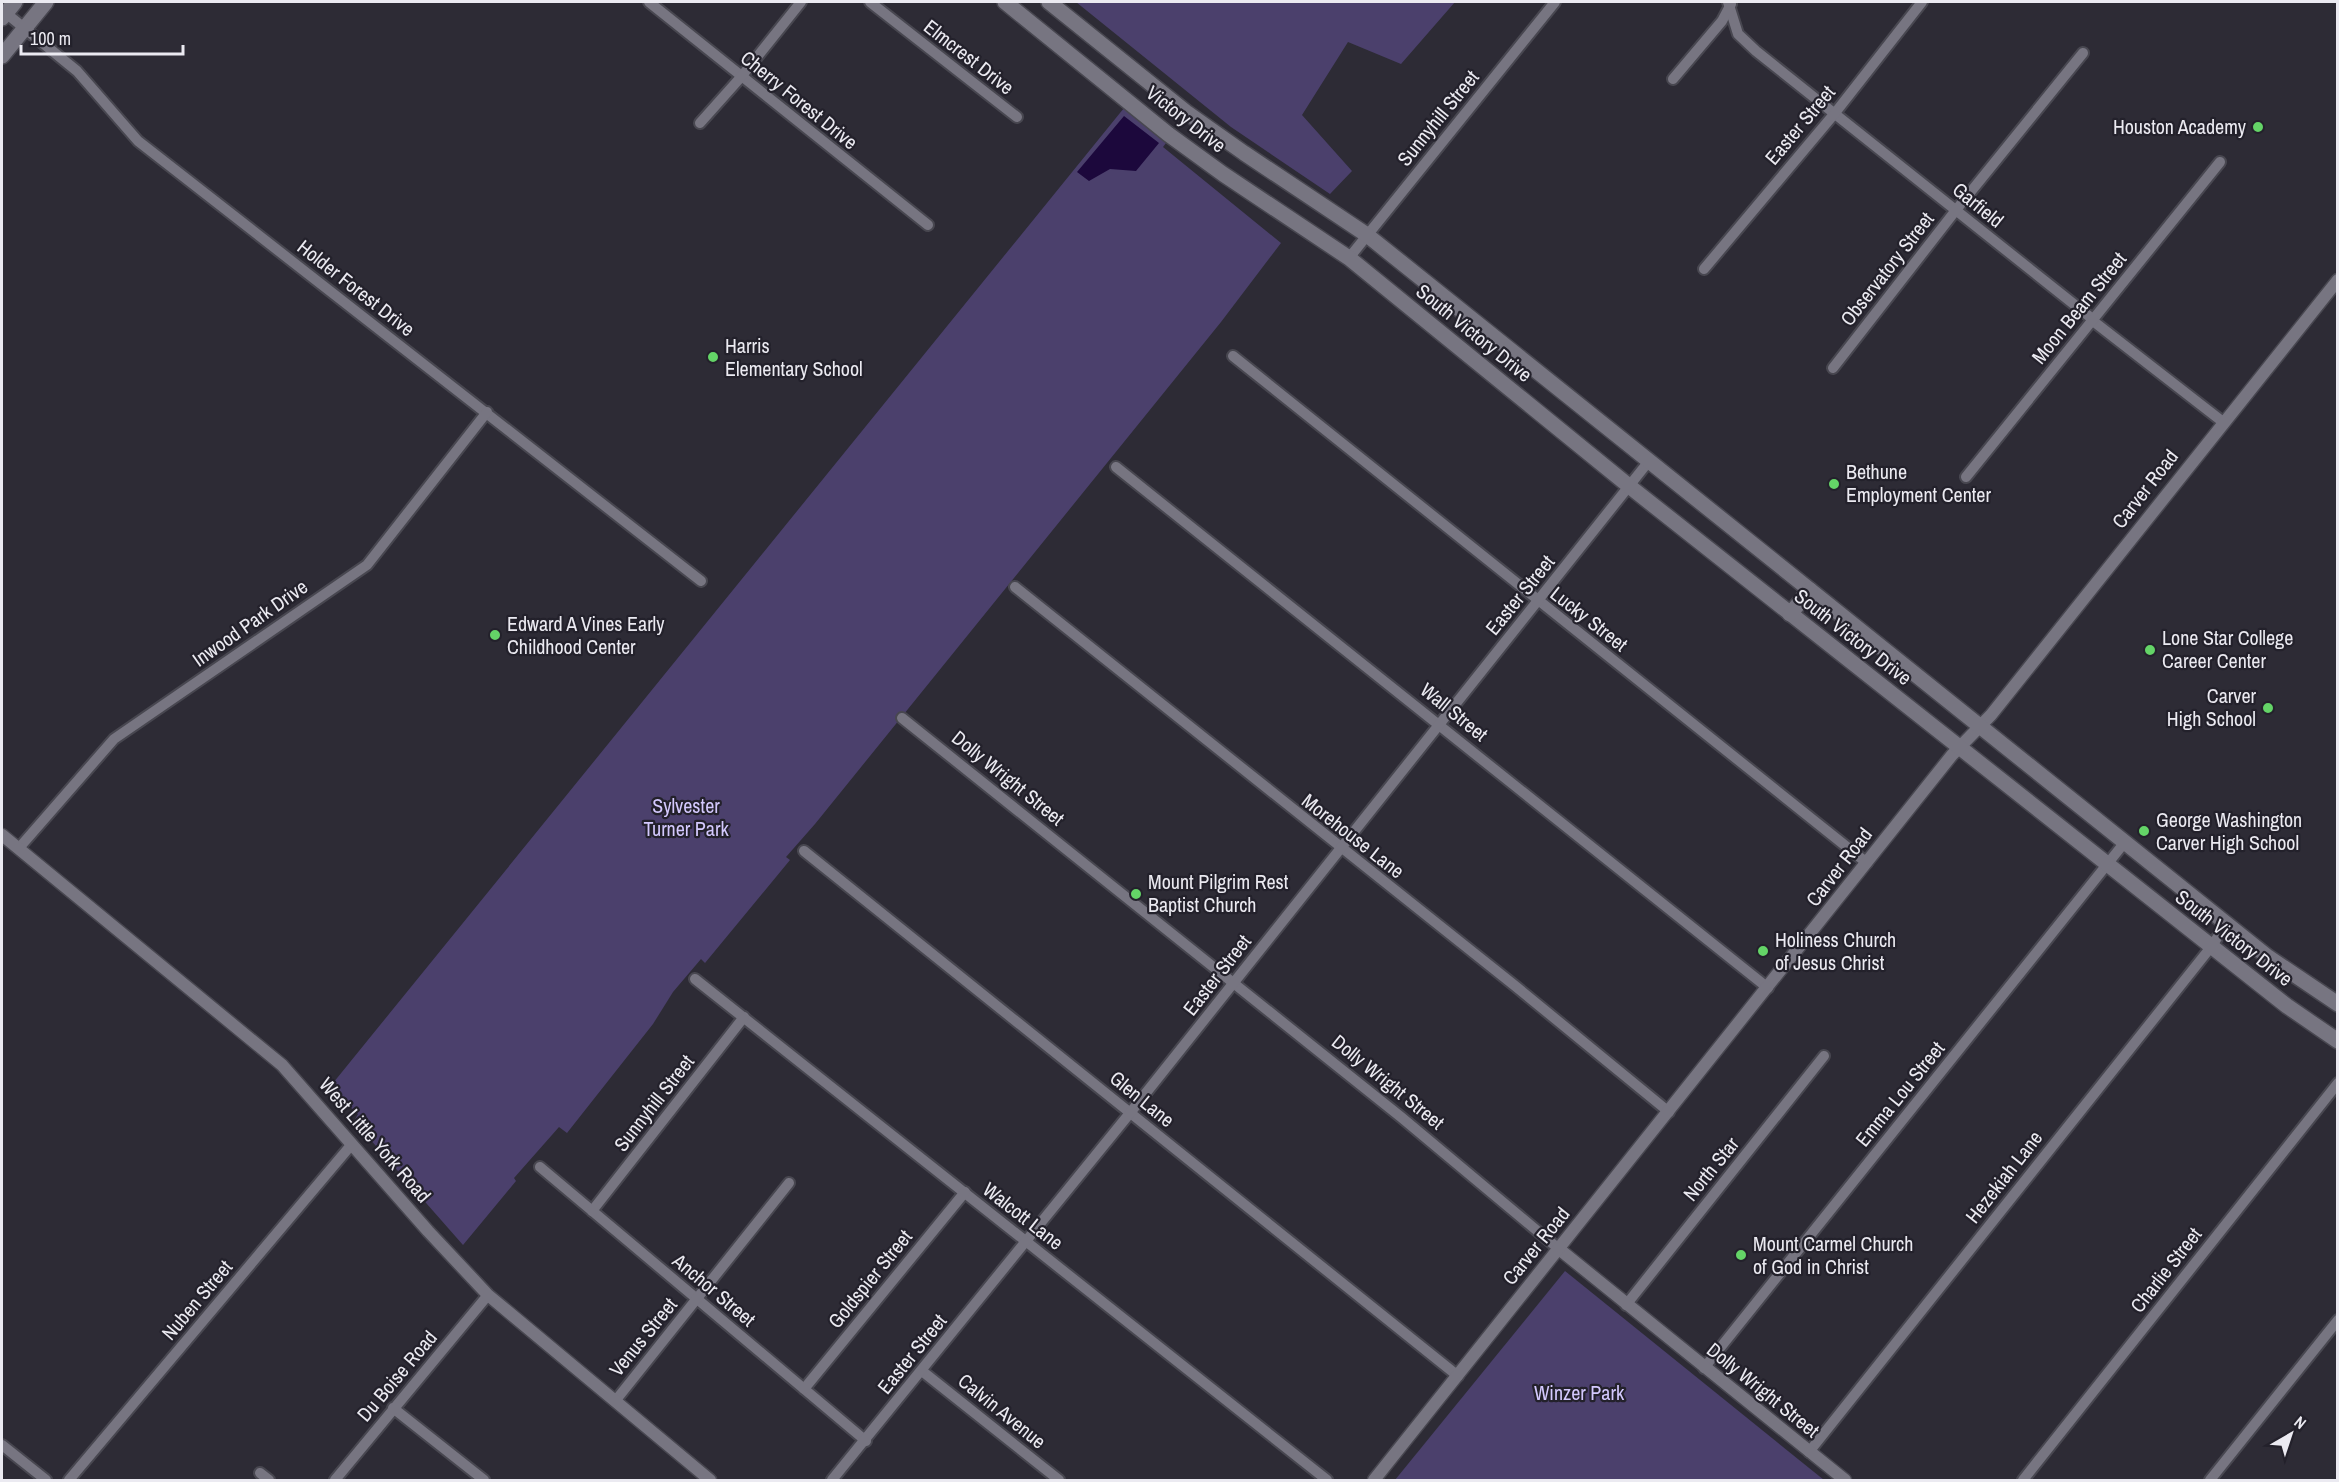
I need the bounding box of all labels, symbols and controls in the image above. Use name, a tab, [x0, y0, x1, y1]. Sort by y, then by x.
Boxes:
street label: Elmcrest Drive	[919, 13, 1020, 100]
scale bar	[21, 18, 183, 56]
text: 100 m	[30, 26, 71, 51]
street label: Cherry Forest Drive	[735, 44, 863, 155]
street label: Sunnyhill Street	[1391, 64, 1485, 171]
street label: Victory Drive	[1141, 79, 1232, 158]
street label: Easter Street	[1759, 79, 1841, 170]
place label: Houston Academy	[2113, 113, 2247, 140]
marker: Houston Academy	[2251, 120, 2265, 134]
street label: Garfield	[1947, 176, 2009, 233]
street label: Observatory Street	[1834, 206, 1940, 331]
street label: Holder Forest Drive	[292, 233, 421, 342]
street label: Moon Beam Street	[2025, 246, 2132, 369]
street label: South Victory Drive	[1411, 277, 1538, 388]
place label: Harris Elementary School	[725, 332, 863, 382]
marker: Harris Elementary School	[706, 350, 720, 364]
street label: Carver Road	[2105, 444, 2184, 534]
place label: Bethune Employment Center	[1846, 458, 1991, 508]
marker: Bethune Employment Center	[1827, 477, 1841, 491]
street label: Easter Street	[1479, 549, 1560, 640]
street label: Inwood Park Drive	[187, 573, 313, 672]
street label: Lucky Street	[1545, 580, 1634, 658]
street label: South Victory Drive	[1789, 582, 1918, 691]
place label: Edward A Vines Early Childhood Center	[507, 610, 665, 660]
place label: Lone Star College Career Center	[2162, 624, 2293, 674]
marker: Edward A Vines Early Childhood Center	[488, 628, 502, 642]
marker: Lone Star College Career Center	[2143, 643, 2157, 657]
street label: Wall Street	[1415, 676, 1494, 747]
place label: Carver High School	[2167, 682, 2257, 732]
marker: Carver High School	[2261, 701, 2275, 715]
street label: Dolly Wright Street	[946, 724, 1071, 832]
street label: Morehouse Lane	[1296, 787, 1410, 884]
park label: Sylvester Turner Park	[643, 792, 729, 842]
place label: George Washington Carver High School	[2156, 806, 2302, 856]
street label: Carver Road	[1799, 822, 1878, 912]
marker: George Washington Carver High School	[2137, 824, 2151, 838]
place label: Mount Pilgrim Rest Baptist Church	[1148, 868, 1289, 918]
street label: South Victory Drive	[2170, 883, 2299, 992]
marker: Mount Pilgrim Rest Baptist Church	[1129, 887, 1143, 901]
place label: Holiness Church of Jesus Christ	[1775, 926, 1896, 976]
street label: Easter Street	[1176, 928, 1257, 1021]
marker: Holiness Church of Jesus Christ	[1756, 944, 1770, 958]
street label: Dolly Wright Street	[1326, 1028, 1451, 1136]
street label: Emma Lou Street	[1849, 1035, 1951, 1152]
street label: Sunnyhill Street	[607, 1048, 700, 1157]
street label: Glen Lane	[1104, 1064, 1180, 1133]
street label: West Little York Road	[313, 1071, 437, 1208]
street label: Hezekiah Lane	[1959, 1125, 2048, 1228]
street label: North Star	[1677, 1131, 1745, 1206]
street label: Walcott Lane	[978, 1176, 1069, 1256]
street label: Carver Road	[1496, 1201, 1575, 1290]
street label: Charlie Street	[2124, 1221, 2208, 1318]
street label: Goldspier Street	[822, 1223, 918, 1334]
place label: Mount Carmel Church of God in Christ	[1753, 1230, 1913, 1280]
street label: Anchor Street	[666, 1246, 762, 1332]
marker: Mount Carmel Church of God in Christ	[1734, 1248, 1748, 1262]
street label: Nuben Street	[155, 1254, 238, 1345]
street label: Venus Street	[603, 1291, 683, 1382]
street label: Easter Street	[871, 1308, 952, 1399]
street label: Du Boise Road	[351, 1324, 443, 1427]
street label: Dolly Wright Street	[1701, 1336, 1826, 1444]
street label: Calvin Avenue	[953, 1367, 1052, 1454]
park label: Winzer Park	[1534, 1379, 1625, 1406]
north arrow	[2261, 1404, 2321, 1464]
text: N	[2290, 1411, 2311, 1434]

